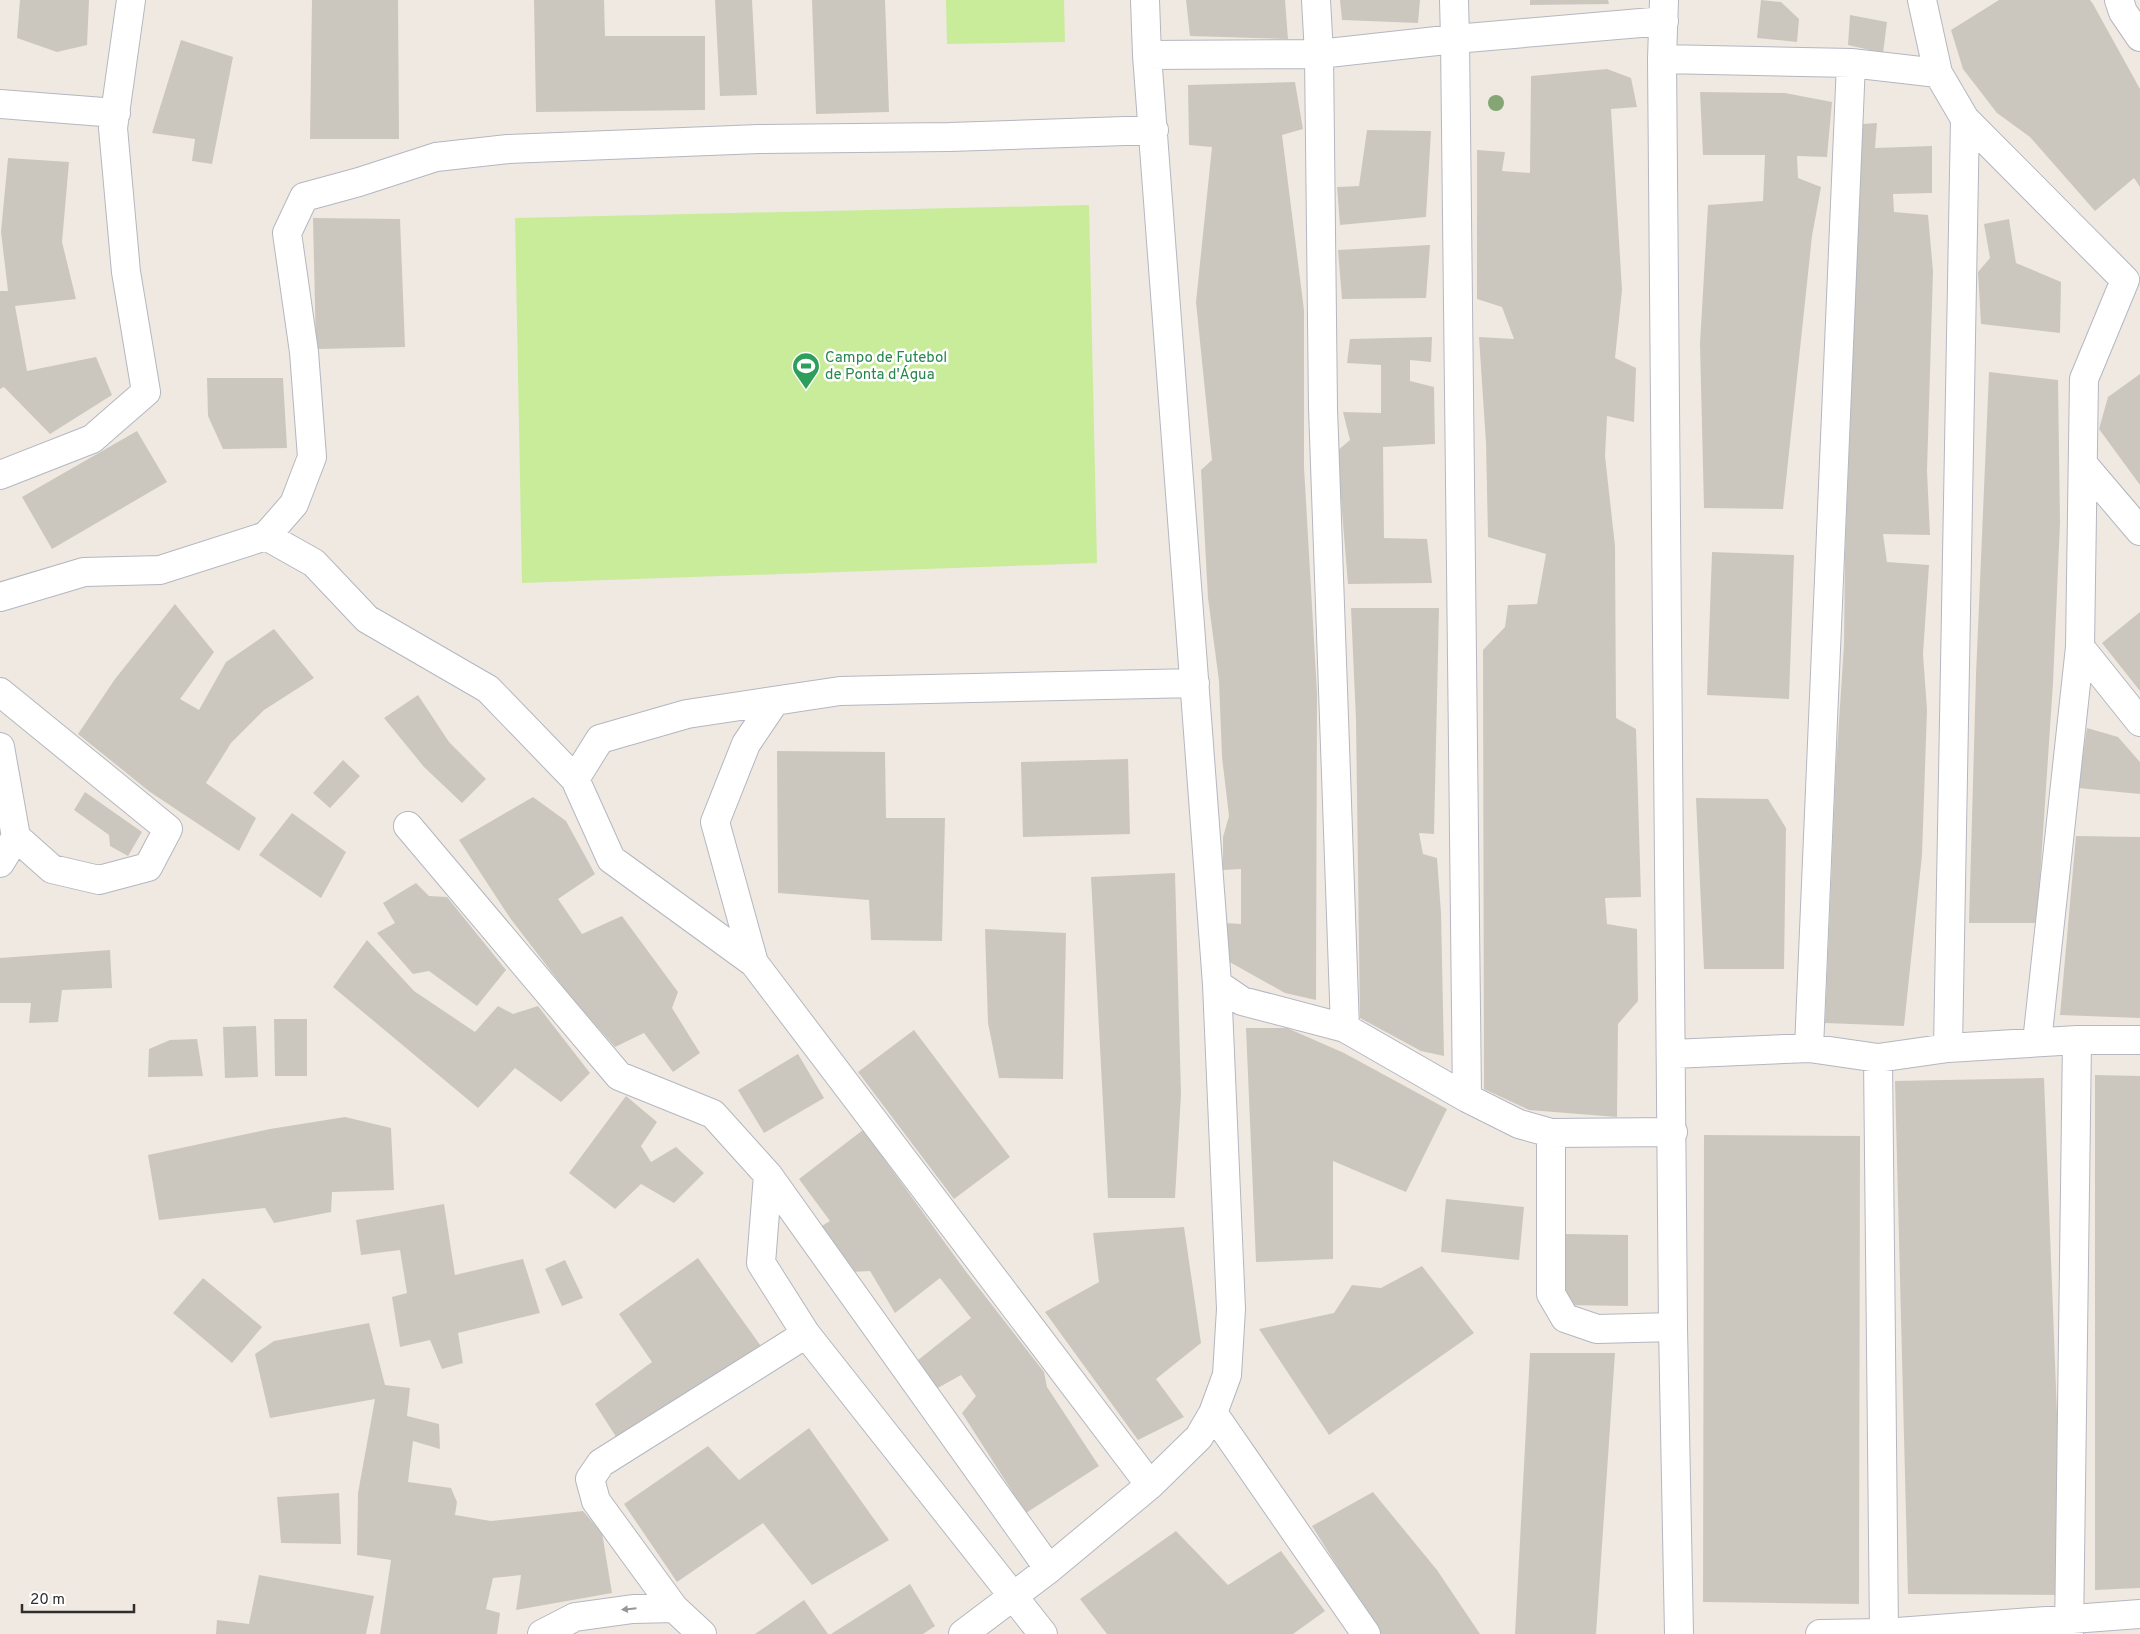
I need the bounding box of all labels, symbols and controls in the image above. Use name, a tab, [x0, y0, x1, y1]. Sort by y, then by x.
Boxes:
place label: Campo de Futebol de Ponta d'Água	[825, 349, 947, 385]
sports icon: Campo de Futebol de Ponta d'Água	[791, 351, 821, 390]
scale bar	[22, 1582, 135, 1614]
text: 20 m	[30, 1591, 65, 1610]
one-way arrow	[620, 1605, 636, 1613]

